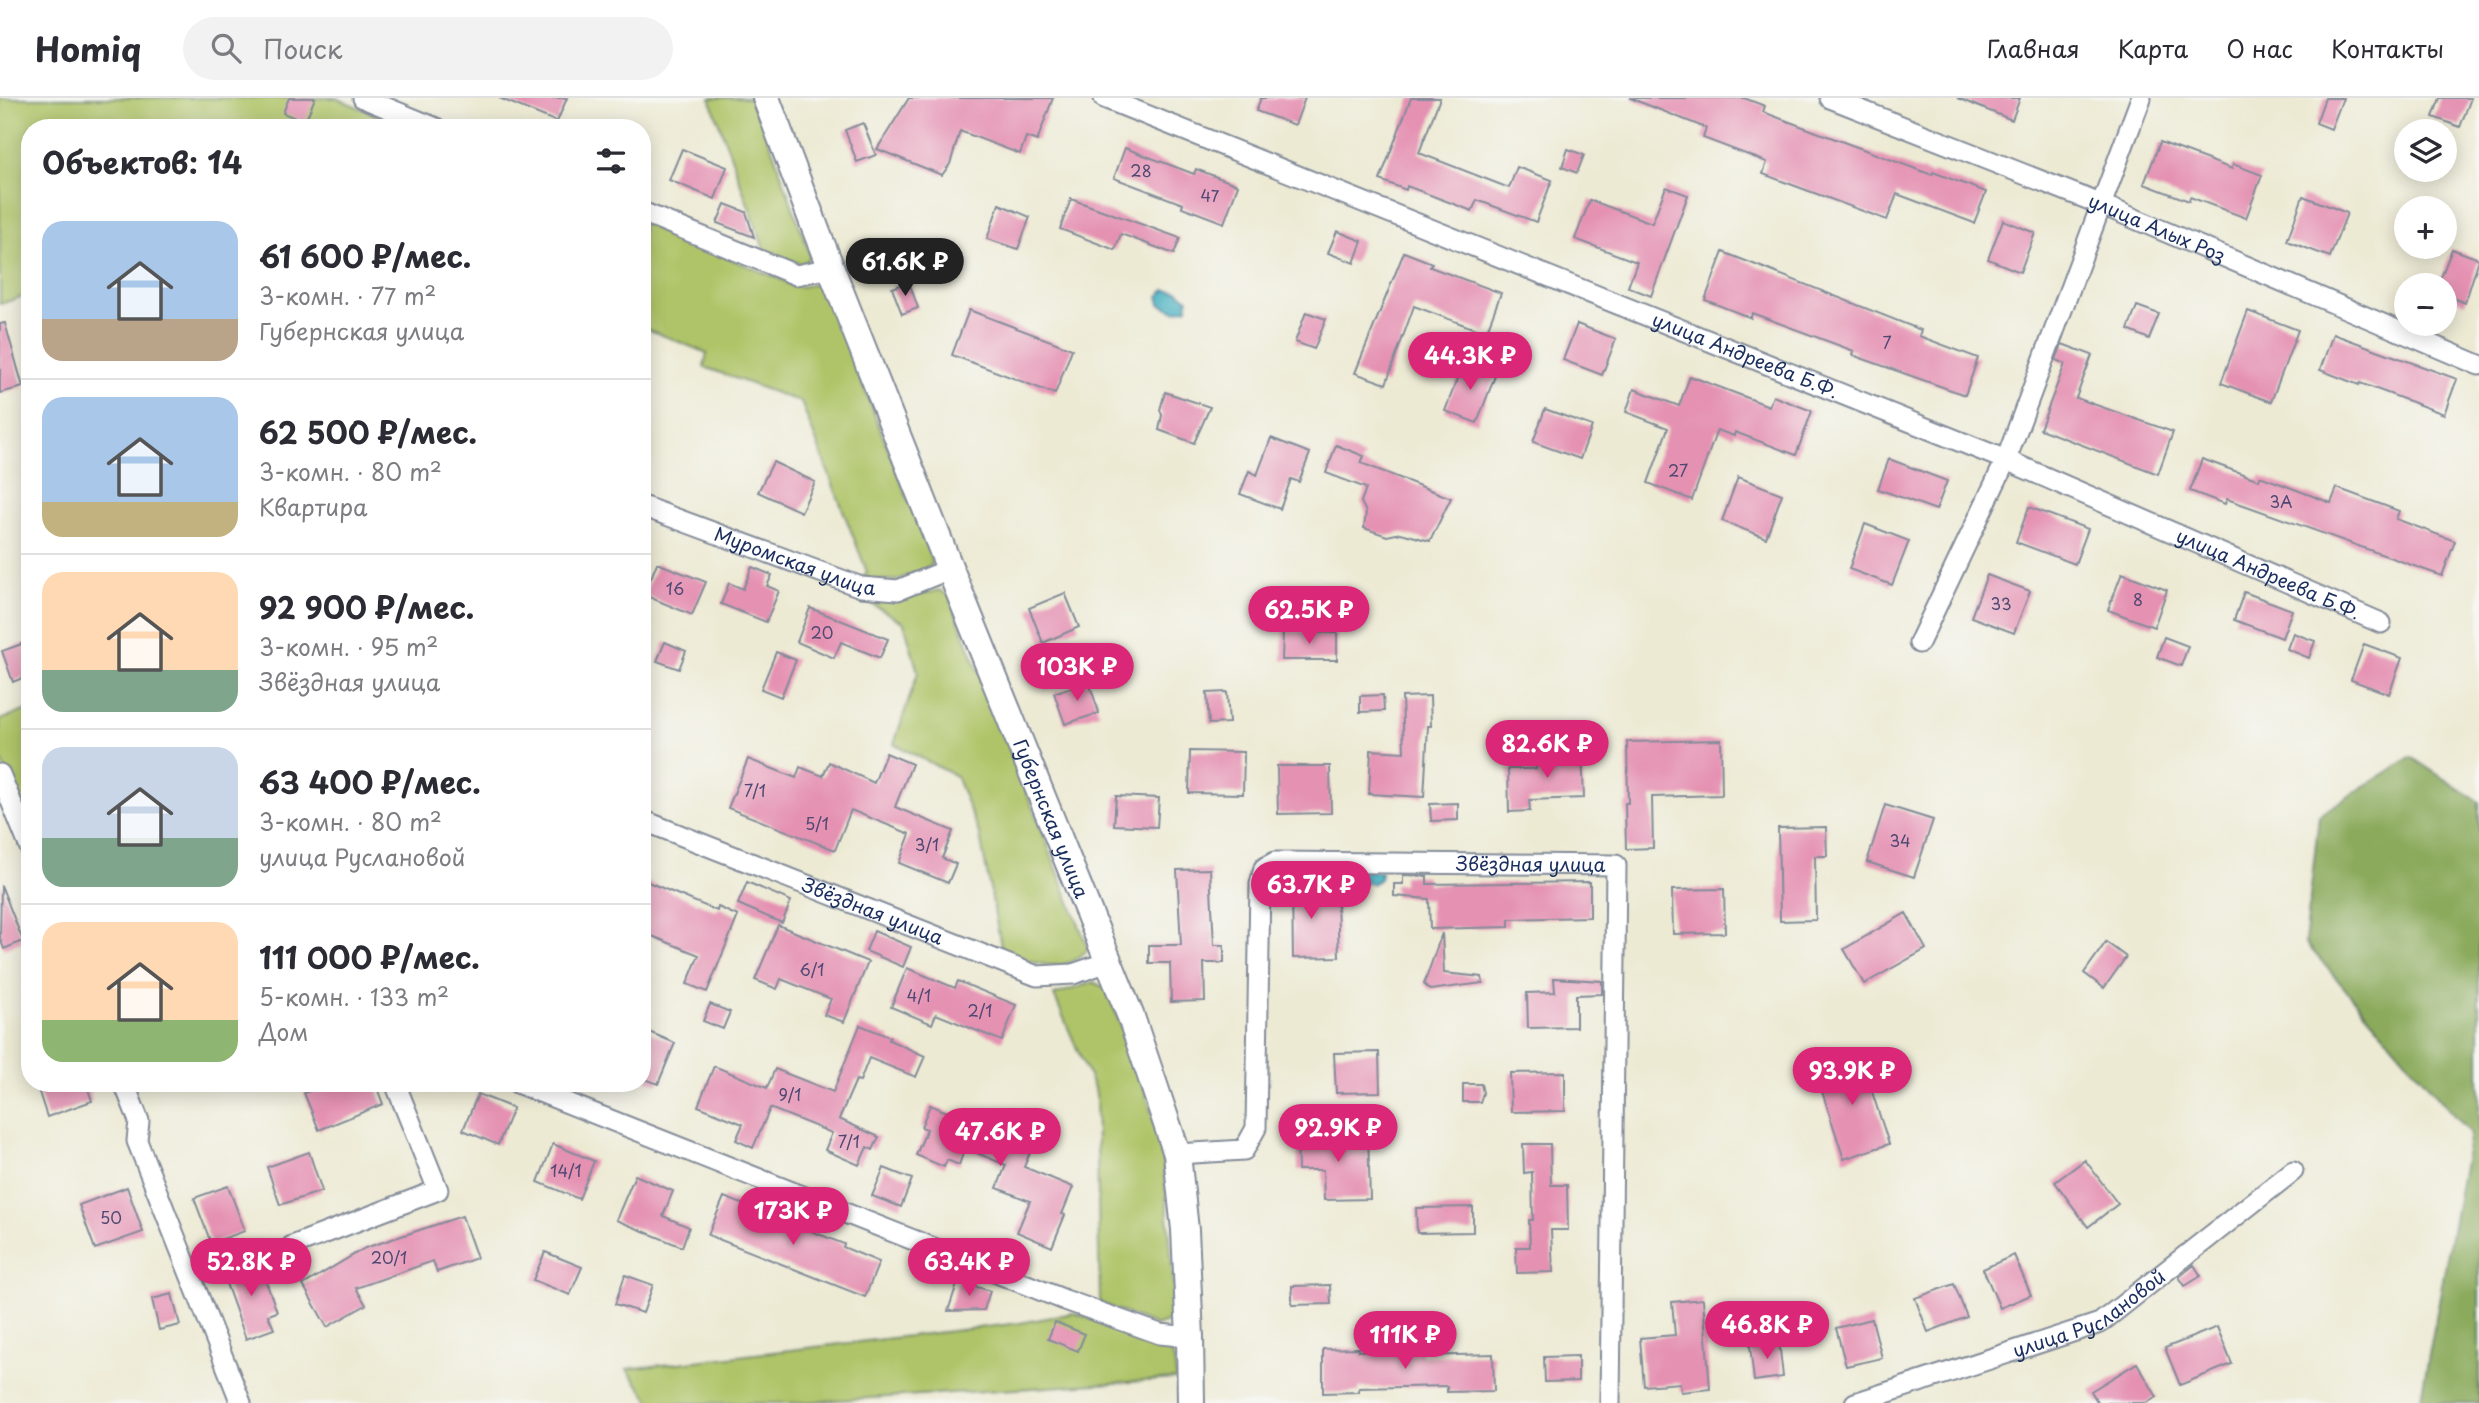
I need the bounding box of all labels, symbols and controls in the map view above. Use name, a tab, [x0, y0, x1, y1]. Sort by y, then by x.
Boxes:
search box	[183, 17, 673, 80]
text: Homiq	[35, 23, 141, 73]
icon: search	[207, 29, 245, 67]
text: Поиск	[263, 29, 342, 68]
text: Главная	[1987, 30, 2080, 66]
text: Карта	[2118, 30, 2188, 66]
text: О нас	[2226, 30, 2293, 66]
text: Контакты	[2331, 30, 2444, 66]
map controls	[2394, 119, 2457, 336]
button: layers	[2394, 119, 2457, 182]
text: Объектов: 14	[42, 139, 242, 184]
icon: filters	[592, 142, 630, 180]
house number: 28	[1130, 158, 1152, 182]
house number: 47	[1201, 183, 1220, 207]
street label: улица Алых Роз	[2085, 186, 2230, 269]
button: +	[2394, 196, 2457, 259]
text: 61 600 ₽/мес.	[259, 233, 471, 278]
pin: 61.6K ₽	[840, 238, 970, 298]
text: 61.6K ₽	[862, 243, 948, 278]
icon: home	[98, 249, 182, 333]
button: −	[2394, 273, 2457, 336]
text: 3-комн. · 77 m²	[259, 278, 436, 313]
street label: улица Андреева Б.Ф.	[1648, 304, 1843, 404]
text: Губернская улица	[259, 313, 464, 348]
house number: 7	[1882, 330, 1892, 354]
pin: 44.3K ₽	[1405, 332, 1535, 392]
text: 44.3K ₽	[1424, 337, 1516, 372]
text: 62 500 ₽/мес.	[259, 409, 477, 454]
icon: home	[98, 425, 182, 509]
text: 3-комн. · 80 m²	[259, 454, 442, 489]
house number: 27	[1668, 458, 1688, 482]
text: Квартира	[259, 489, 367, 524]
house number: 3А	[2270, 489, 2292, 513]
street label: Муромская улица	[711, 519, 877, 601]
street label: улица Андреева Б.Ф.	[2172, 521, 2365, 626]
house number: 16	[666, 576, 684, 600]
text: 92 900 ₽/мес.	[259, 584, 474, 629]
pin: 62.5K ₽	[1244, 587, 1374, 646]
house number: 8	[2133, 587, 2143, 611]
text: 62.5K ₽	[1264, 591, 1354, 626]
house number: 33	[1990, 591, 2012, 615]
icon: home	[98, 600, 182, 684]
house number: 20	[811, 620, 833, 644]
text: 3-комн. · 95 m²	[259, 629, 438, 664]
pin: 103K ₽	[1020, 644, 1134, 703]
text: 103K ₽	[1037, 648, 1117, 683]
text: Звёздная улица	[259, 664, 440, 699]
pin: 82.6K ₽	[1482, 720, 1612, 780]
text: 82.6K ₽	[1502, 725, 1592, 760]
street label: Губернская улица	[1007, 734, 1097, 902]
text: 63 400 ₽/мес.	[259, 759, 481, 804]
icon: home	[98, 775, 182, 859]
house number: 7/1	[744, 778, 766, 802]
text: 3-комн. · 80 m²	[259, 804, 442, 839]
house number: 5/1	[805, 811, 829, 835]
house number: 34	[1889, 828, 1911, 852]
house number: 3/1	[915, 832, 939, 856]
text: улица Руслановой	[259, 839, 465, 874]
street label: Звёздная улица	[1456, 849, 1606, 878]
pin: 63.7K ₽	[1246, 862, 1376, 921]
text: 63.7K ₽	[1267, 866, 1355, 901]
street label: Звёздная улица	[798, 870, 948, 951]
text: 111 000 ₽/мес.	[259, 934, 480, 979]
icon: home	[98, 950, 182, 1034]
house number: 6/1	[800, 957, 824, 981]
text: 5-комн. · 133 m²	[259, 979, 449, 1014]
house number: 4/1	[907, 983, 931, 1007]
house number: 2/1	[967, 998, 993, 1022]
text: Дом	[259, 1014, 308, 1049]
pin: 93.9K ₽	[1787, 1048, 1917, 1107]
text: 93.9K ₽	[1809, 1052, 1895, 1087]
house number: 9/1	[778, 1082, 802, 1106]
pin: 92.9K ₽	[1273, 1104, 1403, 1164]
pin: 47.6K ₽	[935, 1108, 1065, 1168]
text: 92.9K ₽	[1294, 1109, 1382, 1144]
text: 47.6K ₽	[955, 1113, 1045, 1148]
house number: 7/1	[838, 1129, 860, 1153]
house number: 14/1	[550, 1158, 582, 1182]
pin: 173K ₽	[736, 1188, 850, 1247]
text: 173K ₽	[754, 1192, 832, 1227]
house number: 50	[100, 1205, 122, 1229]
pin: 52.8K ₽	[186, 1238, 316, 1298]
pin: 63.4K ₽	[904, 1238, 1034, 1298]
text: 52.8K ₽	[206, 1243, 296, 1278]
text: 63.4K ₽	[924, 1243, 1014, 1278]
house number: 20/1	[371, 1245, 407, 1269]
street label: улица Руслановой	[2009, 1262, 2171, 1364]
pin: 46.8K ₽	[1702, 1302, 1832, 1361]
text: 46.8K ₽	[1721, 1306, 1813, 1341]
pin: 111K ₽	[1348, 1312, 1462, 1371]
text: 111K ₽	[1370, 1316, 1440, 1351]

